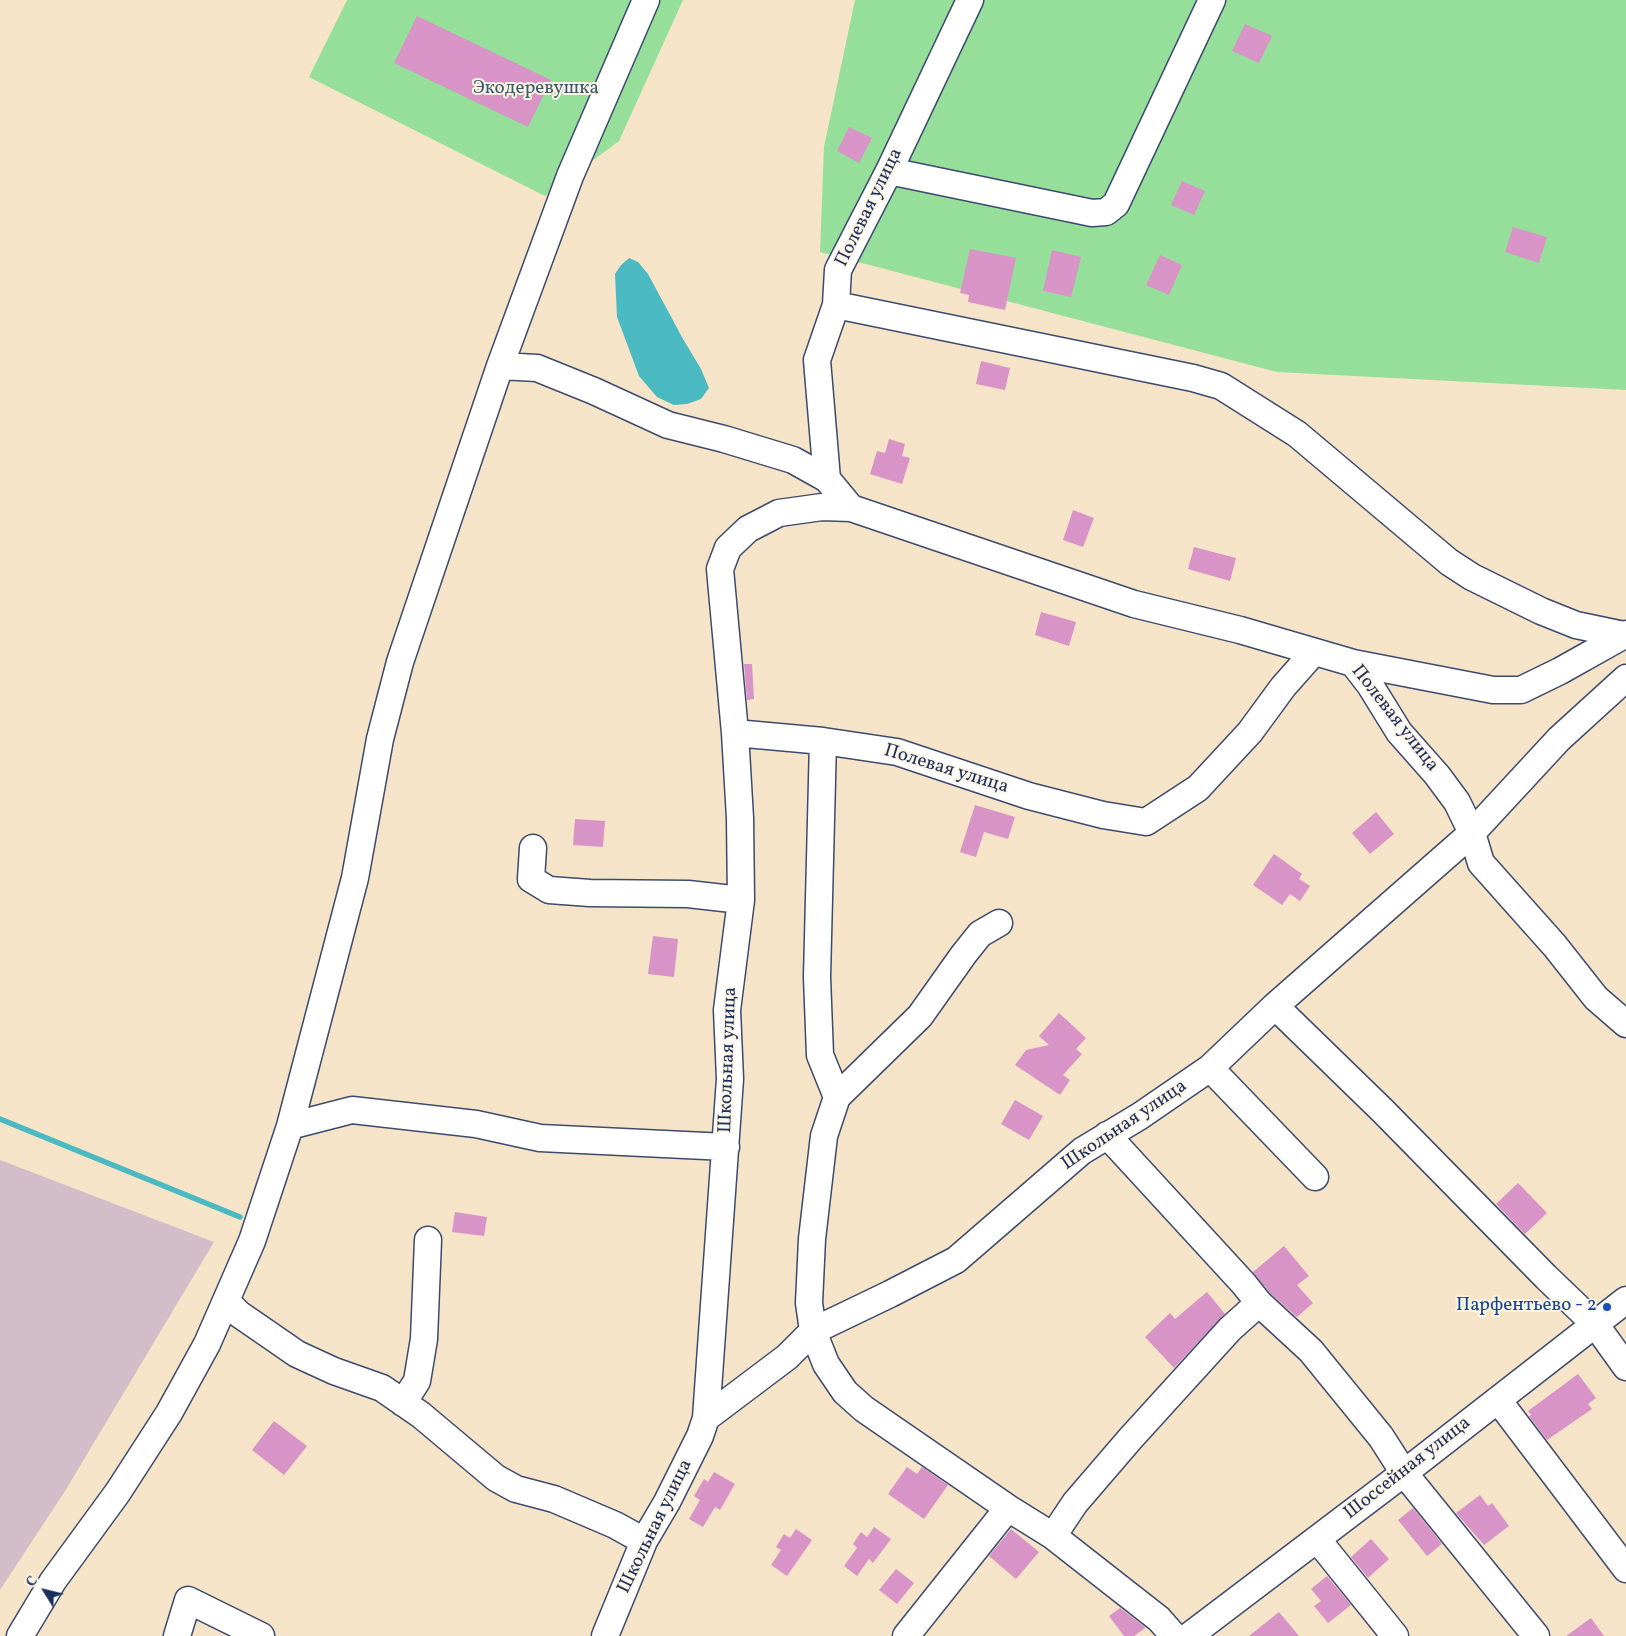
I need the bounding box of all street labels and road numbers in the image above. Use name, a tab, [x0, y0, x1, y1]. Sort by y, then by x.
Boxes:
street label: Полевая улица	[831, 145, 909, 271]
street label: Полевая улица	[1345, 661, 1443, 777]
street label: Полевая улица	[881, 740, 1011, 800]
street label: Школьная улица	[715, 986, 743, 1134]
street label: Школьная улица	[1058, 1076, 1192, 1176]
street label: Шоссейная улица	[1340, 1412, 1476, 1526]
street label: Школьная улица	[614, 1456, 698, 1598]

